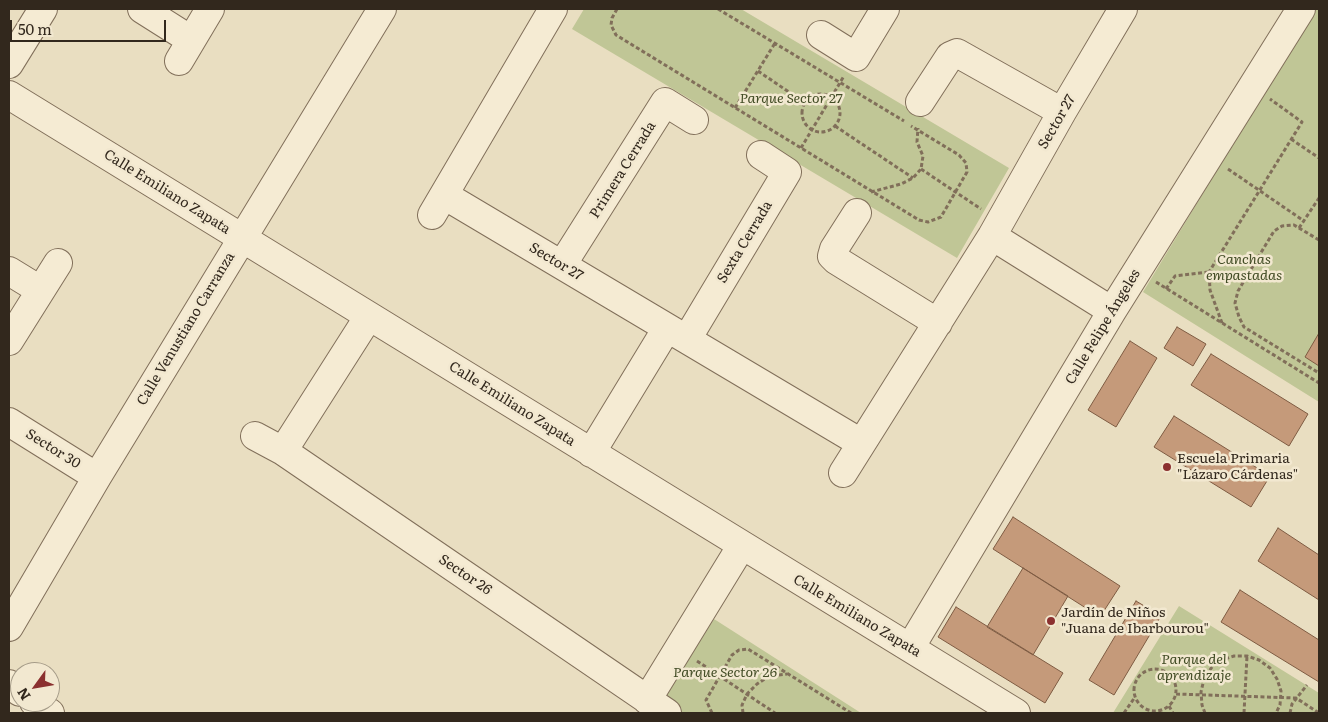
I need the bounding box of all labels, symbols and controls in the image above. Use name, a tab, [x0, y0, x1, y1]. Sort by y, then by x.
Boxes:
scale bar	[12, 10, 169, 42]
text: 50 m	[18, 17, 52, 40]
park label: Parque Sector 27	[739, 91, 843, 107]
street label: Sector 27	[1035, 92, 1079, 152]
street label: Primera Cerrada	[586, 118, 660, 222]
street label: Calle Emiliano Zapata	[101, 146, 233, 238]
street label: Sexta Cerrada	[714, 198, 776, 286]
street label: Sector 27	[526, 239, 586, 285]
street label: Calle Venustiano Carranza	[134, 249, 238, 409]
park label: Canchas empastadas	[1206, 252, 1282, 284]
street label: Calle Felipe Ángeles	[1062, 266, 1144, 388]
street label: Calle Emiliano Zapata	[446, 358, 578, 450]
street label: Sector 30	[23, 426, 83, 472]
place label: Escuela Primaria "Lázaro Cárdenas"	[1177, 451, 1298, 484]
marker: Escuela Primaria "Lázaro Cárdenas"	[1161, 461, 1173, 473]
street label: Sector 26	[435, 551, 495, 599]
street label: Calle Emiliano Zapata	[790, 571, 924, 661]
place label: Jardín de Niños "Juana de Ibarbourou"	[1061, 605, 1209, 638]
marker: Jardín de Niños "Juana de Ibarbourou"	[1045, 615, 1057, 627]
park label: Parque del aprendizaje	[1157, 652, 1231, 684]
north arrow	[10, 662, 60, 712]
park label: Parque Sector 26	[673, 665, 777, 681]
text: N	[12, 684, 35, 705]

